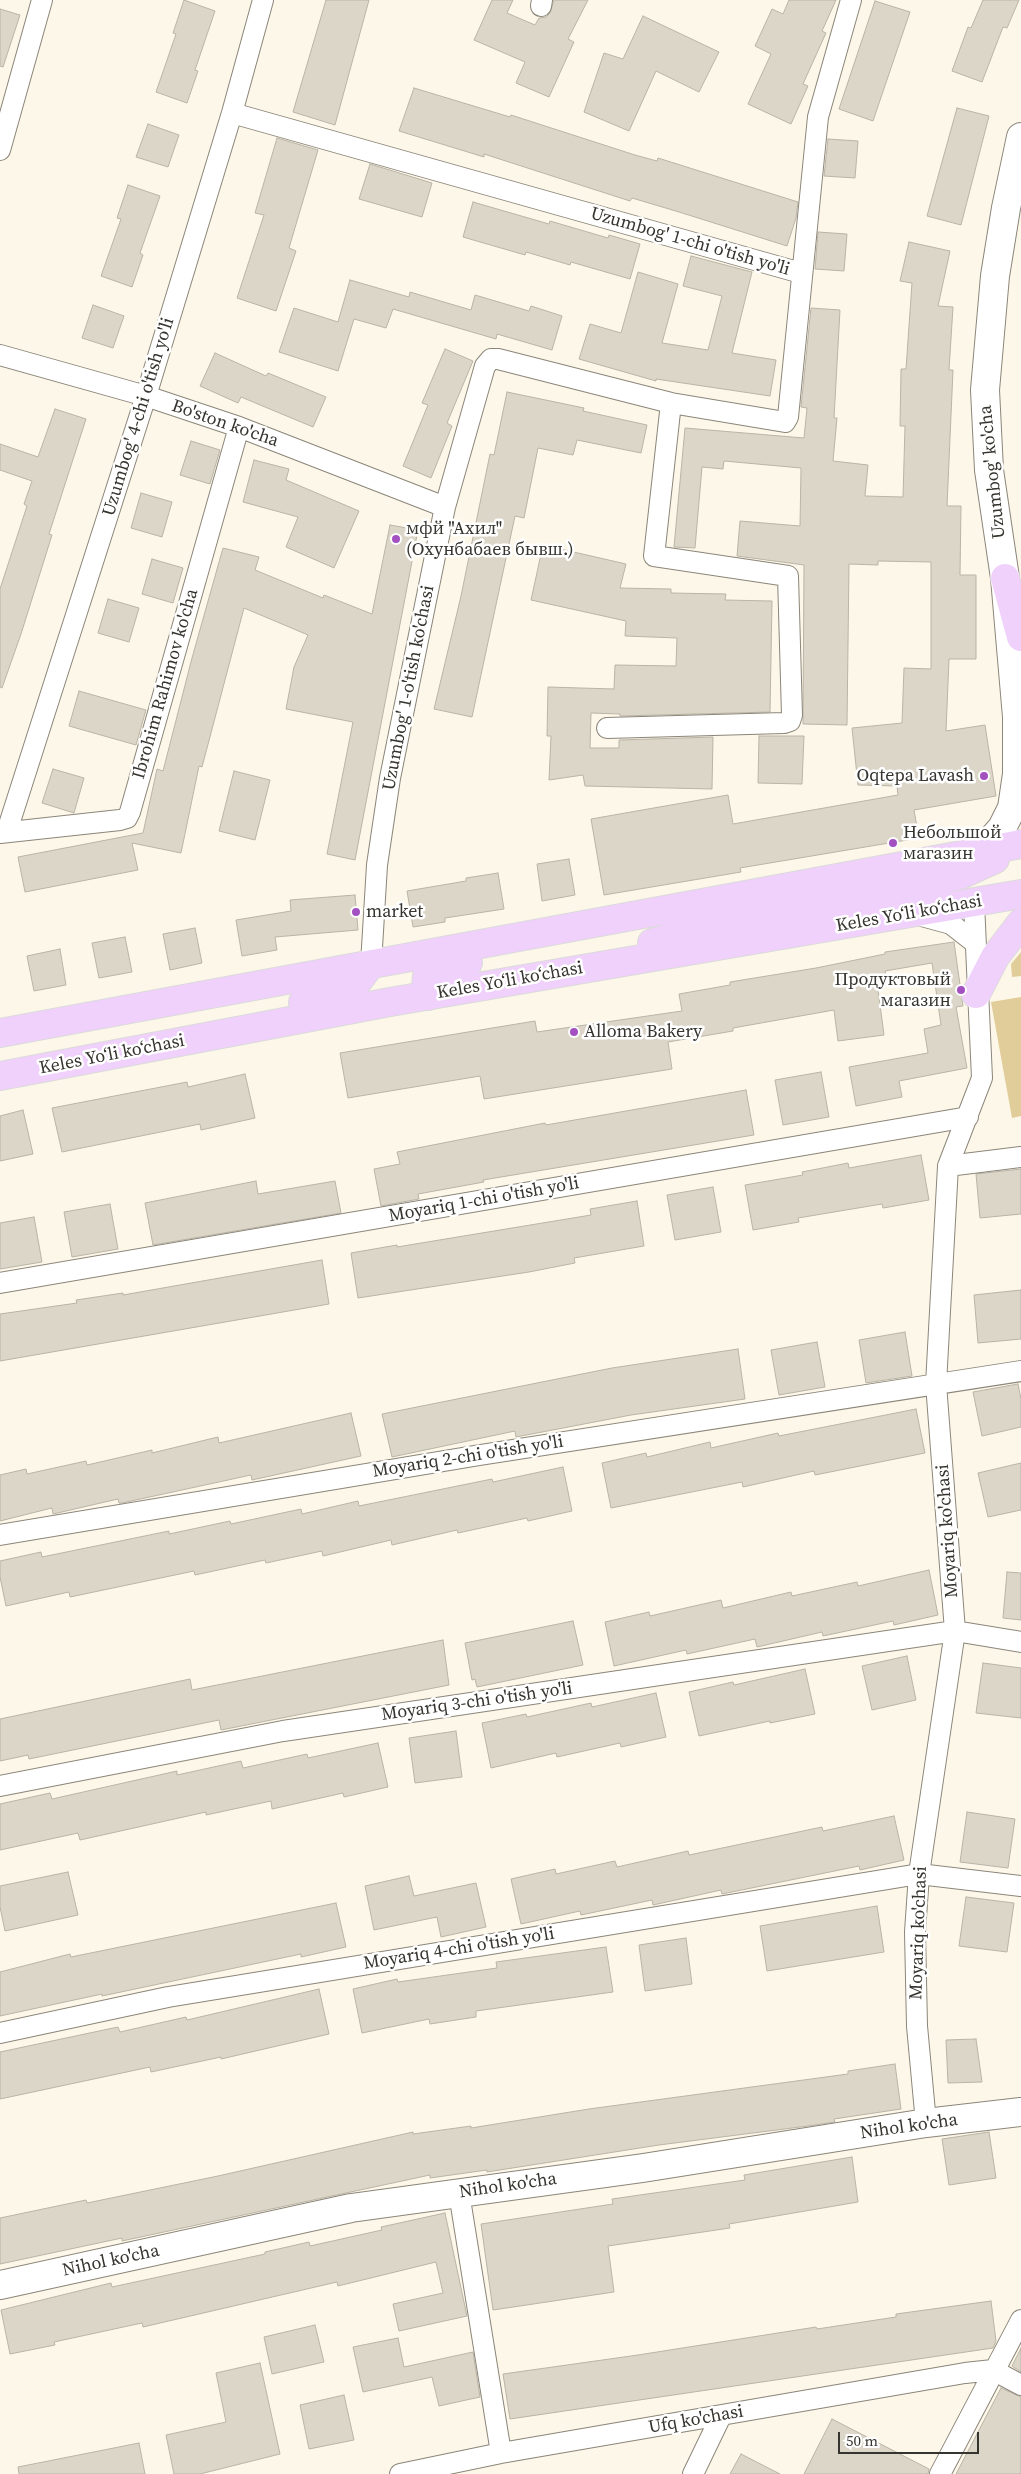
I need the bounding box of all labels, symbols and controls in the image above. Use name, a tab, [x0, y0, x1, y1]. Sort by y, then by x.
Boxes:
street label: Uzumbog' 1-chi o'tish yo'li	[588, 203, 792, 281]
street label: Uzumbog' 4-chi o'tish yo'li	[98, 315, 180, 519]
street label: Bo'ston ko'cha	[169, 396, 281, 452]
street label: Uzumbog' ko'cha	[975, 404, 1011, 540]
place label: мфй "Ахил" (Охунбабаев бывш.)	[406, 518, 574, 560]
marker: мфй "Ахил" (Охунбабаев бывш.)	[390, 533, 402, 545]
street label: Uzumbog' 1-o'tish ko'chasi	[379, 584, 439, 792]
street label: Ibrohim Rahimov ko'cha	[128, 586, 204, 782]
place label: Oqtepa Lavash	[857, 765, 974, 787]
marker: Oqtepa Lavash	[978, 770, 990, 782]
place label: Небольшой магазин	[903, 822, 1001, 864]
marker: Небольшой магазин	[887, 837, 899, 849]
street label: Keles Yoʻli koʻchasi	[834, 891, 984, 937]
place label: market	[366, 901, 423, 923]
marker: market	[350, 906, 362, 918]
street label: Keles Yoʻli koʻchasi	[435, 958, 585, 1004]
place label: Продуктовый магазин	[835, 969, 951, 1012]
marker: Продуктовый магазин	[955, 984, 967, 996]
place label: Alloma Bakery	[584, 1021, 702, 1043]
marker: Alloma Bakery	[568, 1026, 580, 1038]
street label: Keles Yoʻli koʻchasi	[37, 1030, 187, 1080]
street label: Moyariq 1-chi o'tish yo'li	[387, 1173, 581, 1227]
street label: Moyariq 2-chi o'tish yo'li	[371, 1431, 565, 1483]
street label: Moyariq ko'chasi	[933, 1464, 963, 1598]
street label: Moyariq 3-chi o'tish yo'li	[380, 1678, 574, 1726]
street label: Moyariq ko'chasi	[906, 1866, 932, 2000]
street label: Moyariq 4-chi o'tish yo'li	[362, 1923, 556, 1975]
street label: Nihol ko'cha	[859, 2109, 959, 2145]
street label: Nihol ko'cha	[458, 2168, 558, 2204]
street label: Nihol ko'cha	[61, 2240, 161, 2282]
street label: Ufq ko'chasi	[647, 2401, 745, 2439]
scale bar	[841, 2422, 982, 2454]
text: 50 m	[846, 2430, 878, 2451]

